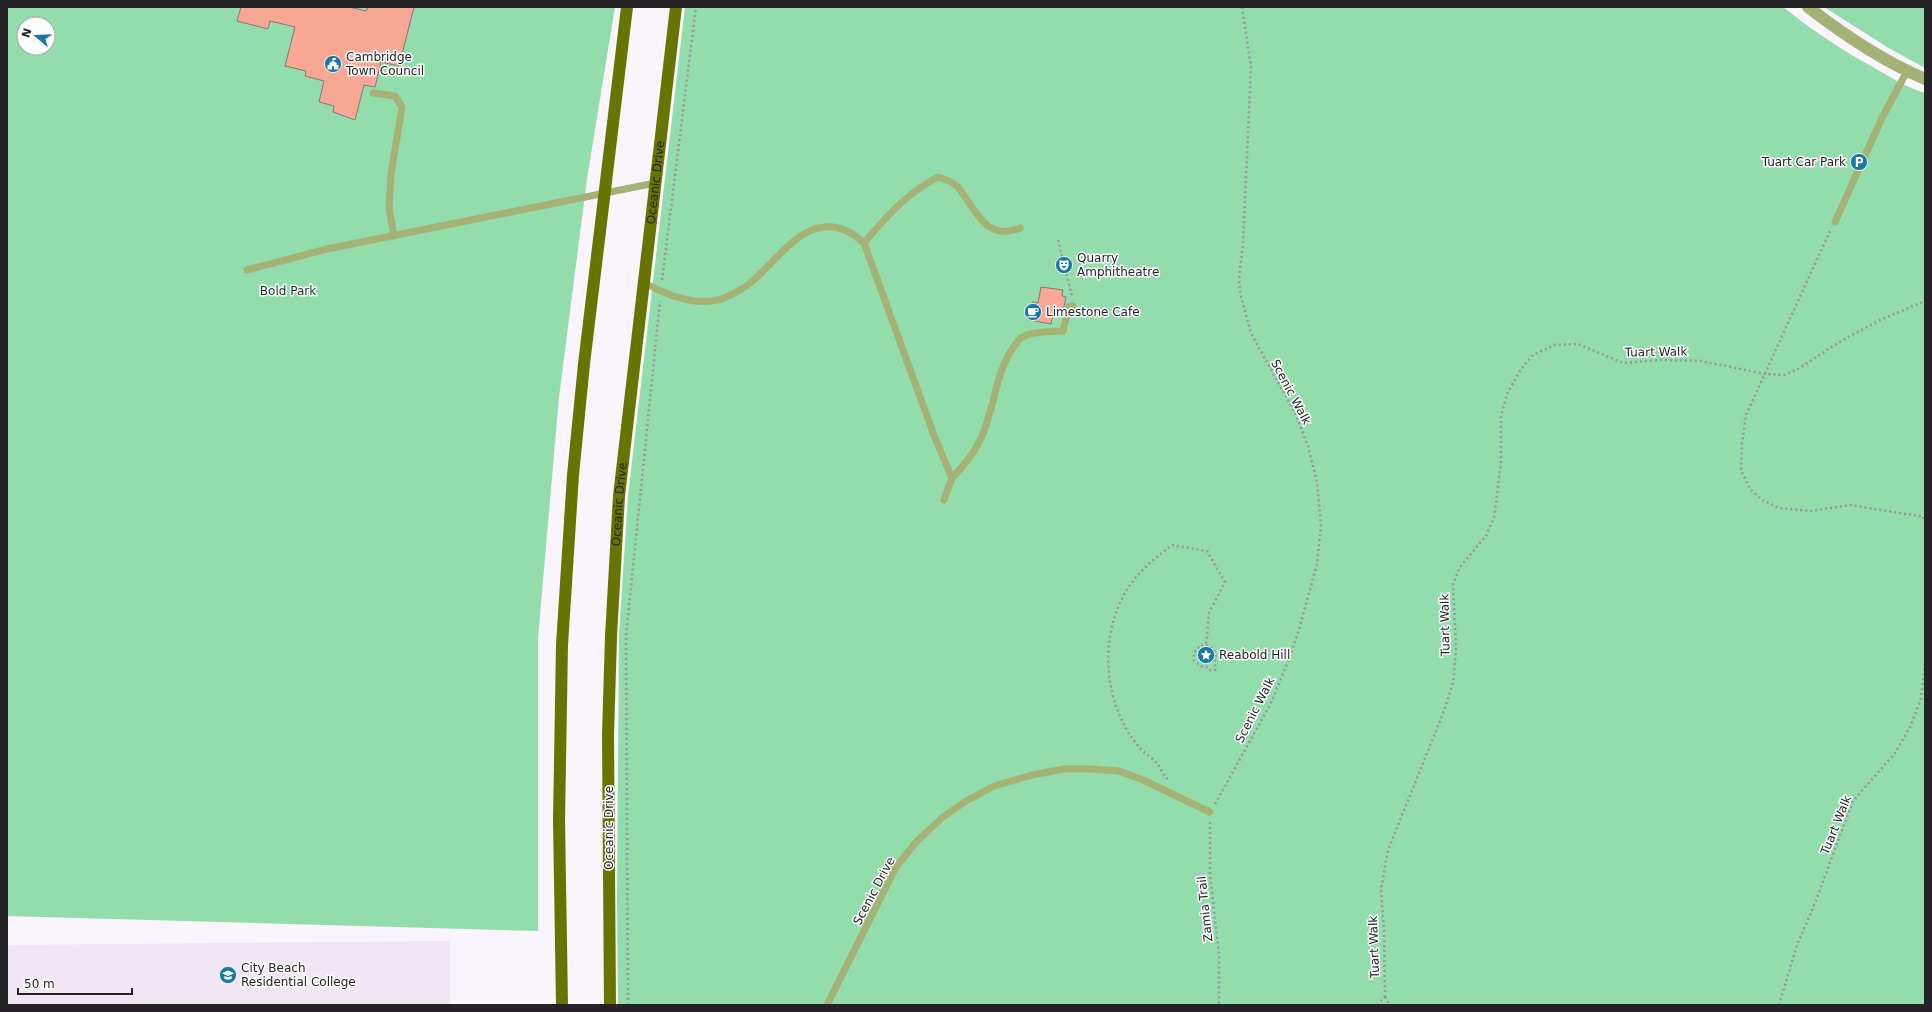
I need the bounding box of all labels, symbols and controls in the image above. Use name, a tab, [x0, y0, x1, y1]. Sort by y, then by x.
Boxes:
north arrow	[16, 16, 56, 56]
text: N	[19, 26, 35, 39]
place label: Cambridge Town Council	[345, 50, 424, 78]
public building icon: Cambridge Town Council	[323, 54, 343, 74]
street label: Oceanic Drive	[644, 140, 667, 225]
parking icon: Tuart Car Park	[1849, 152, 1869, 172]
place label: Tuart Car Park	[1761, 155, 1846, 169]
place label: Quarry Amphitheatre	[1077, 251, 1159, 279]
theatre icon: Quarry Amphitheatre	[1054, 255, 1074, 275]
park label: Bold Park	[260, 284, 316, 298]
cafe icon: Limestone Cafe	[1023, 302, 1043, 322]
place label: Limestone Cafe	[1046, 305, 1140, 319]
street label: Tuart Walk	[1624, 344, 1687, 360]
street label: Scenic Walk	[1268, 357, 1314, 427]
street label: Oceanic Drive	[609, 462, 630, 547]
street label: Tuart Walk	[1437, 594, 1453, 657]
place icon: Reabold Hill	[1196, 645, 1216, 665]
place label: Reabold Hill	[1219, 648, 1290, 662]
street label: Scenic Walk	[1232, 675, 1278, 745]
street label: Oceanic Drive	[602, 786, 616, 870]
street label: Tuart Walk	[1817, 793, 1854, 858]
street label: Scenic Drive	[850, 855, 898, 927]
street label: Zamia Trail	[1195, 875, 1215, 943]
street label: Tuart Walk	[1366, 915, 1382, 980]
place label: City Beach Residential College	[241, 961, 356, 989]
school or university icon: City Beach Residential College	[218, 965, 238, 985]
scale bar	[18, 970, 132, 996]
text: 50 m	[24, 977, 55, 991]

